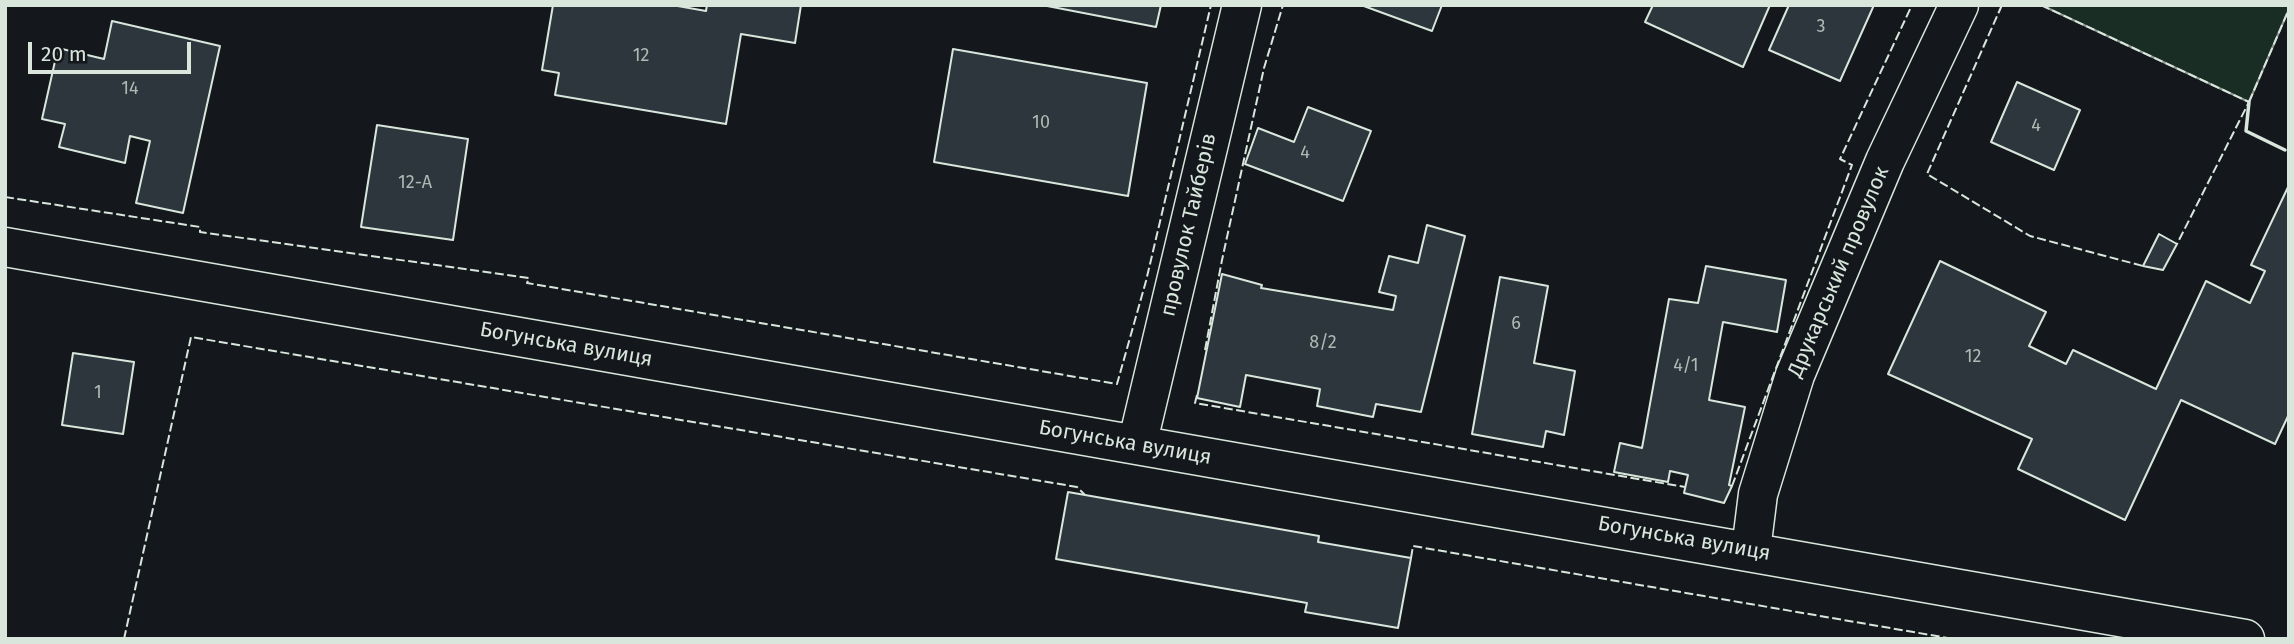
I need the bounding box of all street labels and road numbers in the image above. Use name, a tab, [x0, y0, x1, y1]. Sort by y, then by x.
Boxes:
street label: провулок Тайберів	[1156, 131, 1222, 319]
street label: Друкарський провулок	[1783, 163, 1895, 381]
street label: Богунська вулиця	[478, 317, 654, 373]
street label: Богунська вулиця	[1037, 415, 1213, 471]
street label: Богунська вулиця	[1596, 511, 1772, 567]

